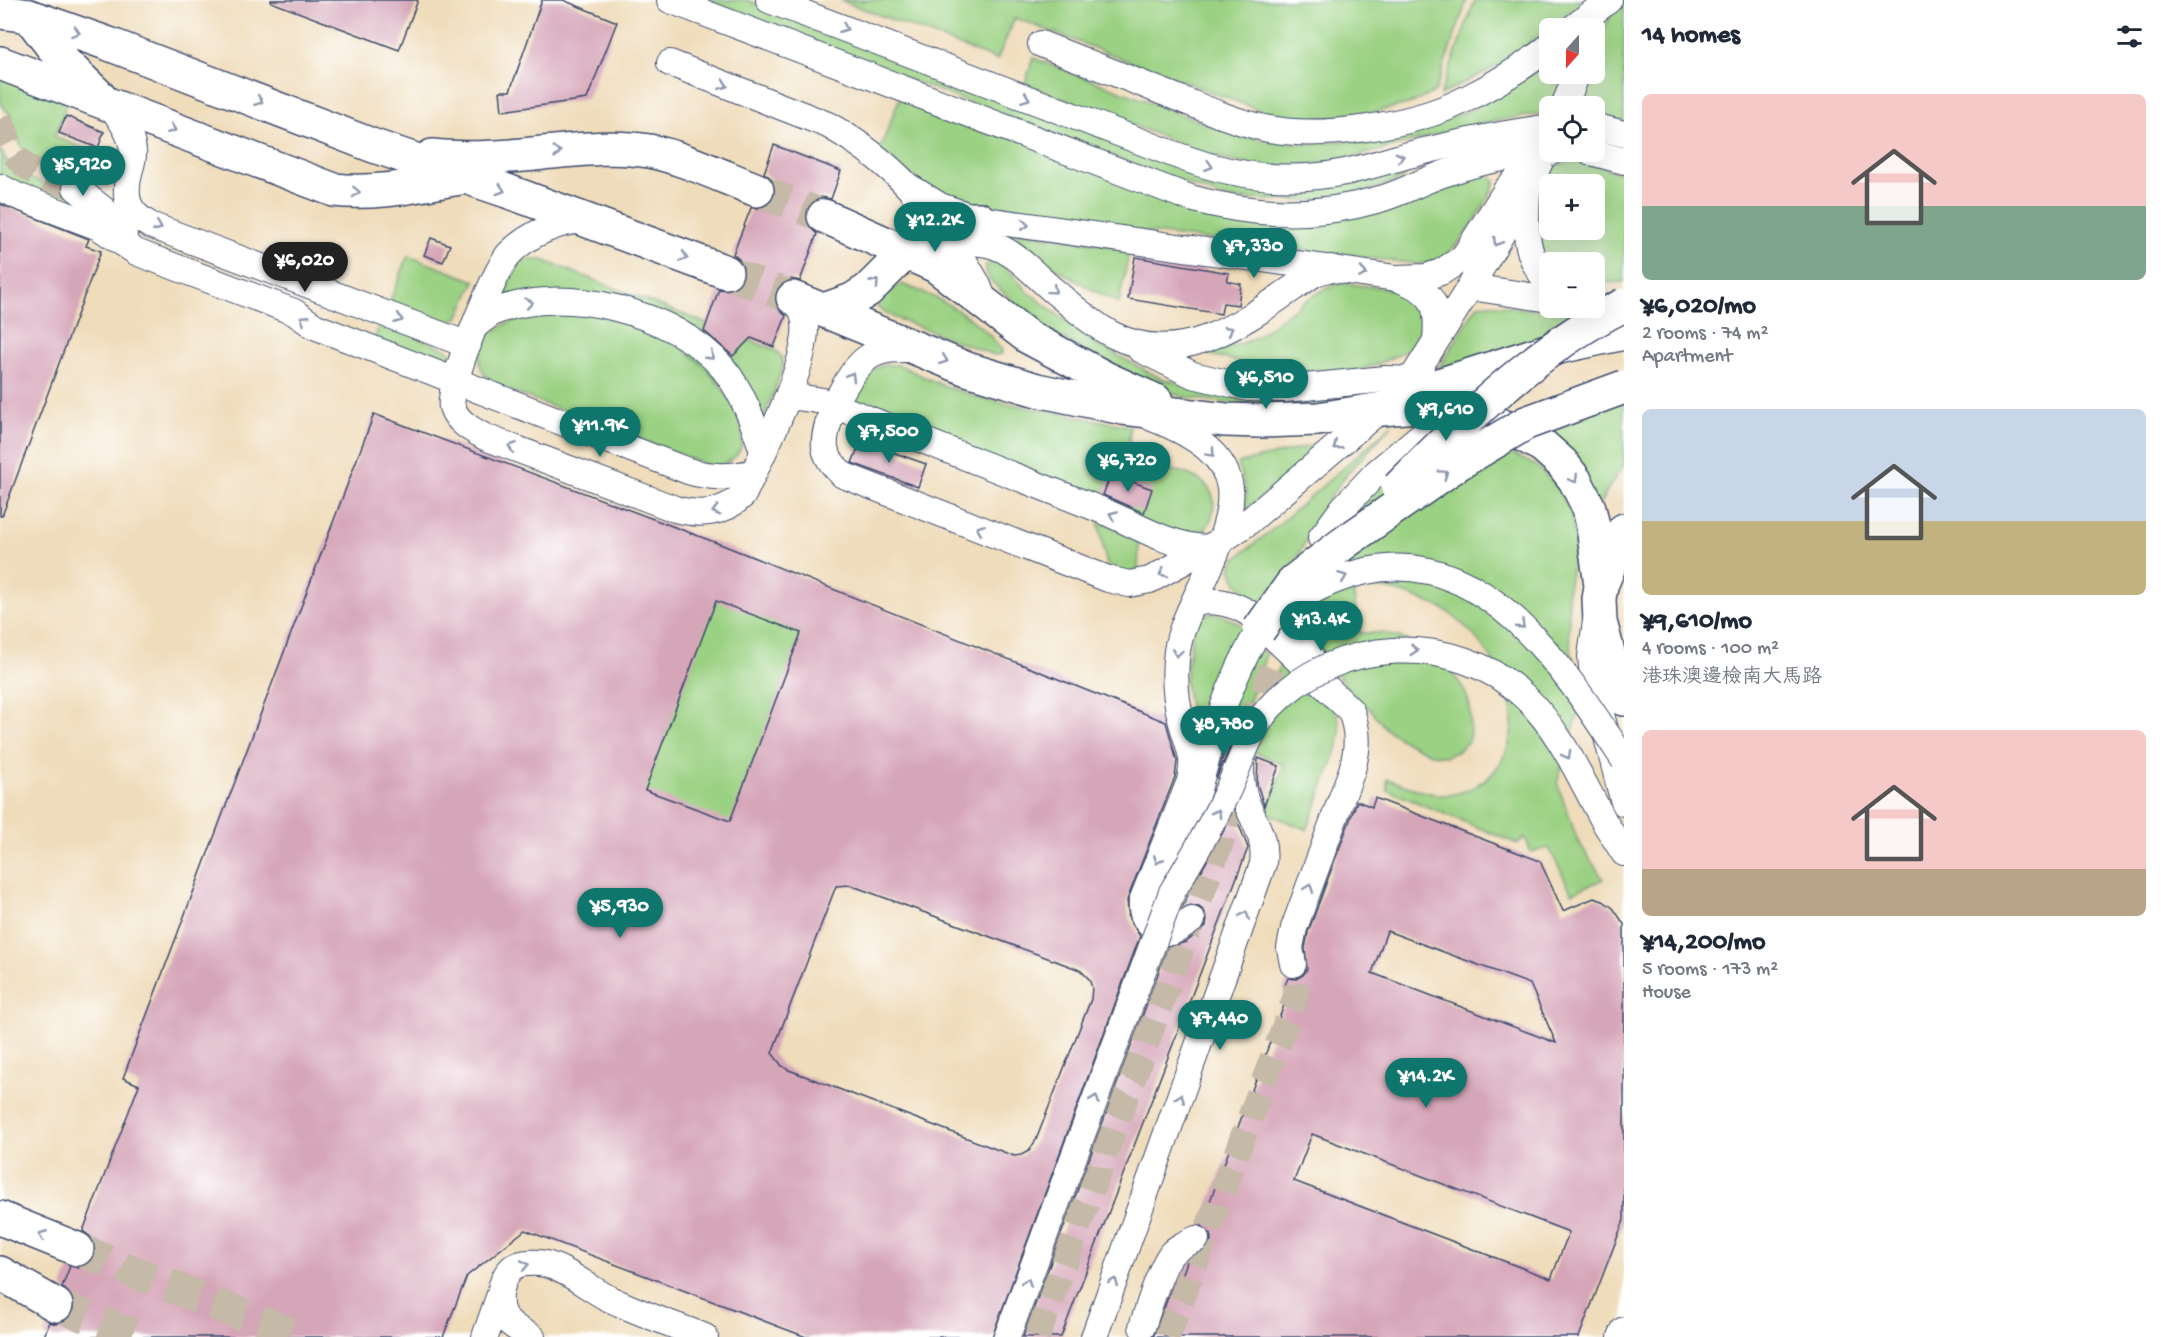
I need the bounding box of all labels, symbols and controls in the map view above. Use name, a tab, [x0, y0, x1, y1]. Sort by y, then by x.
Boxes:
north arrow	[1539, 18, 1605, 84]
map controls	[1539, 18, 1605, 318]
icon: filters	[2113, 20, 2146, 53]
one-way arrow	[838, 21, 849, 34]
text: 14 homes	[1642, 21, 1740, 52]
one-way arrow	[71, 25, 81, 38]
one-way arrow	[718, 77, 729, 90]
one-way arrow	[1020, 90, 1031, 103]
one-way arrow	[253, 94, 264, 107]
button: locate	[1539, 96, 1605, 162]
one-way arrow	[166, 122, 177, 135]
icon: home	[1840, 133, 1948, 241]
pin: ¥5,920	[34, 146, 132, 197]
one-way arrow	[553, 146, 562, 159]
one-way arrow	[1394, 152, 1405, 164]
text: ¥5,920	[54, 154, 112, 177]
one-way arrow	[1203, 159, 1214, 171]
button: +	[1539, 174, 1605, 240]
one-way arrow	[495, 182, 506, 195]
one-way arrow	[352, 185, 361, 198]
pin: ¥12.2K	[886, 202, 984, 253]
text: ¥12.2K	[908, 210, 962, 233]
one-way arrow	[1020, 219, 1029, 231]
one-way arrow	[152, 220, 162, 233]
pin: ¥7,330	[1205, 228, 1303, 279]
text: ¥7,330	[1225, 236, 1283, 259]
one-way arrow	[1493, 236, 1504, 246]
pin: ¥6,020	[256, 242, 354, 293]
one-way arrow	[678, 249, 689, 262]
text: ¥6,020	[276, 250, 334, 273]
button: −	[1539, 252, 1605, 318]
one-way arrow	[1358, 266, 1368, 279]
one-way arrow	[868, 279, 879, 290]
one-way arrow	[1046, 283, 1057, 294]
text: ¥6,020/mo	[1642, 292, 1756, 323]
one-way arrow	[523, 297, 533, 310]
one-way arrow	[393, 312, 404, 324]
one-way arrow	[300, 315, 311, 326]
text: 2 rooms · 74 m²	[1642, 323, 1768, 346]
one-way arrow	[1223, 325, 1233, 337]
text: Apartment	[1642, 346, 1732, 369]
one-way arrow	[703, 349, 714, 360]
one-way arrow	[938, 353, 949, 366]
pin: ¥6,510	[1217, 359, 1315, 410]
text: ¥6,510	[1238, 367, 1294, 390]
one-way arrow	[844, 372, 855, 382]
pin: ¥9,610	[1397, 391, 1495, 442]
text: ¥9,610	[1418, 399, 1474, 422]
pin: ¥11.9K	[551, 407, 649, 458]
pin: ¥7,500	[840, 413, 938, 464]
text: ¥11.9K	[574, 415, 626, 438]
text: ¥7,500	[859, 421, 919, 444]
one-way arrow	[1333, 439, 1344, 450]
one-way arrow	[507, 442, 518, 455]
pin: ¥6,720	[1079, 442, 1177, 493]
one-way arrow	[1204, 447, 1215, 457]
icon: home	[1840, 448, 1948, 556]
text: ¥6,720	[1099, 450, 1157, 473]
one-way arrow	[1437, 470, 1448, 481]
one-way arrow	[1567, 472, 1578, 483]
one-way arrow	[711, 503, 721, 516]
one-way arrow	[1109, 510, 1120, 522]
one-way arrow	[975, 524, 986, 537]
one-way arrow	[1159, 566, 1169, 577]
one-way arrow	[1338, 572, 1348, 585]
pin: ¥13.4K	[1272, 601, 1370, 652]
text: ¥9,610/mo	[1642, 607, 1752, 638]
text: ¥13.4K	[1294, 609, 1348, 632]
one-way arrow	[1514, 617, 1525, 628]
text: 4 rooms · 100 m²	[1642, 638, 1779, 661]
one-way arrow	[1409, 644, 1418, 657]
one-way arrow	[1172, 649, 1184, 658]
text: 港珠澳邊檢南大馬路	[1642, 667, 1822, 690]
pin: ¥8,780	[1175, 706, 1273, 757]
text: ¥8,780	[1194, 714, 1254, 737]
one-way arrow	[1560, 748, 1571, 759]
icon: home	[1840, 769, 1948, 877]
one-way arrow	[1209, 809, 1221, 820]
one-way arrow	[1153, 854, 1165, 865]
one-way arrow	[1301, 883, 1314, 893]
pin: ¥5,930	[571, 888, 669, 939]
text: ¥5,930	[591, 896, 649, 919]
one-way arrow	[1238, 910, 1251, 921]
text: ¥14,200/mo	[1642, 928, 1766, 959]
text: 5 rooms · 173 m²	[1642, 959, 1778, 982]
text: House	[1642, 982, 1691, 1005]
pin: ¥7,440	[1171, 1000, 1269, 1051]
text: ¥7,440	[1192, 1008, 1248, 1031]
pin: ¥14.2K	[1377, 1058, 1475, 1109]
text: ¥14.2K	[1399, 1066, 1453, 1089]
one-way arrow	[1172, 1093, 1185, 1104]
one-way arrow	[1088, 1094, 1101, 1105]
one-way arrow	[37, 1230, 48, 1242]
one-way arrow	[520, 1259, 530, 1272]
one-way arrow	[1019, 1277, 1032, 1288]
one-way arrow	[1106, 1277, 1119, 1288]

